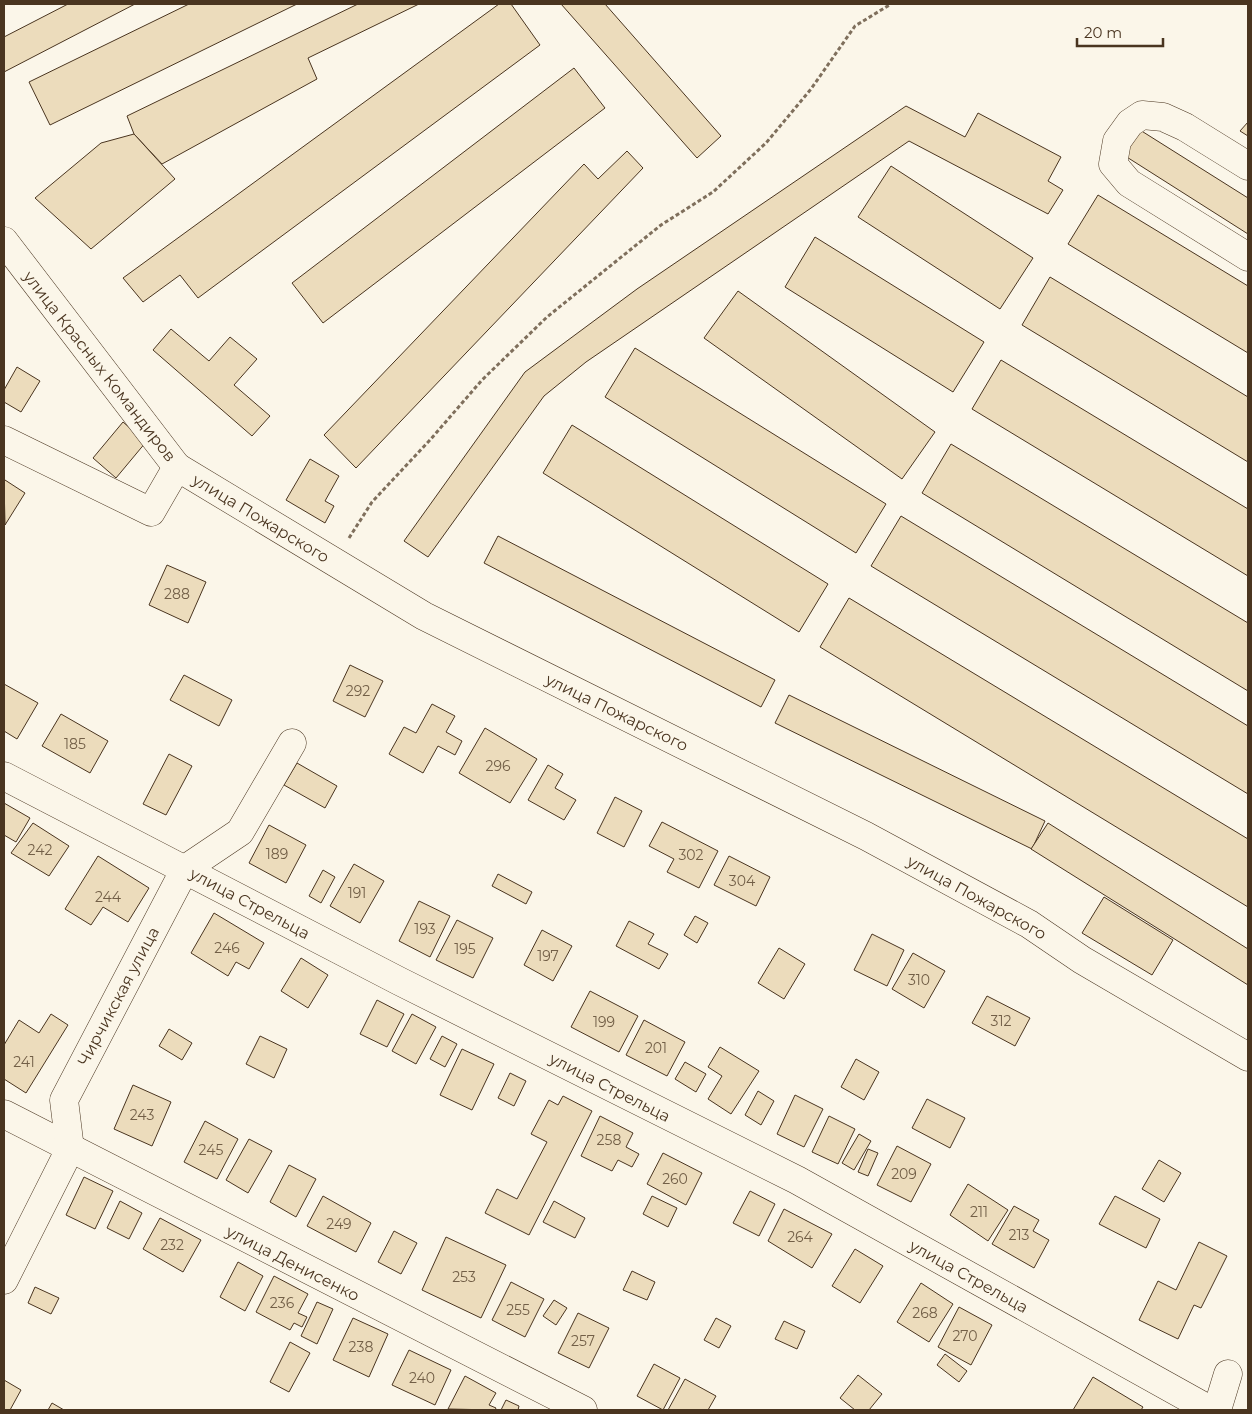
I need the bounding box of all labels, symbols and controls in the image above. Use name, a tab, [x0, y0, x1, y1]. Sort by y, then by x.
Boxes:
scale bar	[1077, 15, 1163, 47]
text: 20 m	[1084, 23, 1122, 42]
street label: улица Красных Командиров	[19, 267, 180, 465]
street label: улица Пожарского	[188, 470, 333, 567]
house number: 288	[164, 585, 190, 603]
street label: улица Пожарского	[542, 669, 691, 755]
house number: 292	[346, 682, 370, 700]
house number: 185	[64, 735, 86, 753]
house number: 296	[485, 757, 511, 775]
house number: 242	[28, 841, 52, 859]
house number: 189	[266, 845, 288, 863]
house number: 302	[678, 846, 704, 864]
street label: улица Пожарского	[903, 851, 1050, 944]
street label: улица Стрельца	[186, 863, 313, 943]
house number: 304	[729, 872, 756, 890]
house number: 191	[348, 884, 366, 902]
house number: 244	[95, 888, 122, 906]
house number: 193	[414, 920, 436, 938]
street label: Чирчикская улица	[74, 924, 163, 1069]
house number: 246	[214, 939, 240, 957]
house number: 195	[454, 940, 476, 958]
house number: 197	[537, 947, 559, 965]
house number: 310	[908, 971, 930, 989]
house number: 312	[991, 1012, 1011, 1030]
house number: 199	[593, 1013, 615, 1031]
house number: 201	[645, 1039, 667, 1057]
street label: улица Стрельца	[545, 1048, 673, 1126]
house number: 241	[13, 1053, 35, 1071]
house number: 243	[130, 1106, 154, 1124]
house number: 258	[597, 1131, 621, 1149]
house number: 245	[199, 1141, 223, 1159]
house number: 209	[891, 1165, 917, 1183]
house number: 260	[662, 1170, 688, 1188]
house number: 211	[970, 1203, 988, 1221]
house number: 249	[326, 1215, 352, 1233]
street label: улица Денисенко	[222, 1221, 363, 1305]
house number: 213	[1009, 1226, 1030, 1244]
house number: 264	[787, 1228, 814, 1246]
street label: улица Стрельца	[905, 1235, 1032, 1317]
house number: 232	[160, 1236, 184, 1254]
house number: 253	[452, 1268, 476, 1286]
house number: 236	[270, 1294, 295, 1312]
house number: 255	[506, 1301, 530, 1319]
house number: 268	[912, 1304, 938, 1322]
house number: 270	[952, 1327, 978, 1345]
house number: 257	[571, 1332, 595, 1350]
house number: 238	[349, 1338, 373, 1356]
house number: 240	[409, 1369, 435, 1387]

